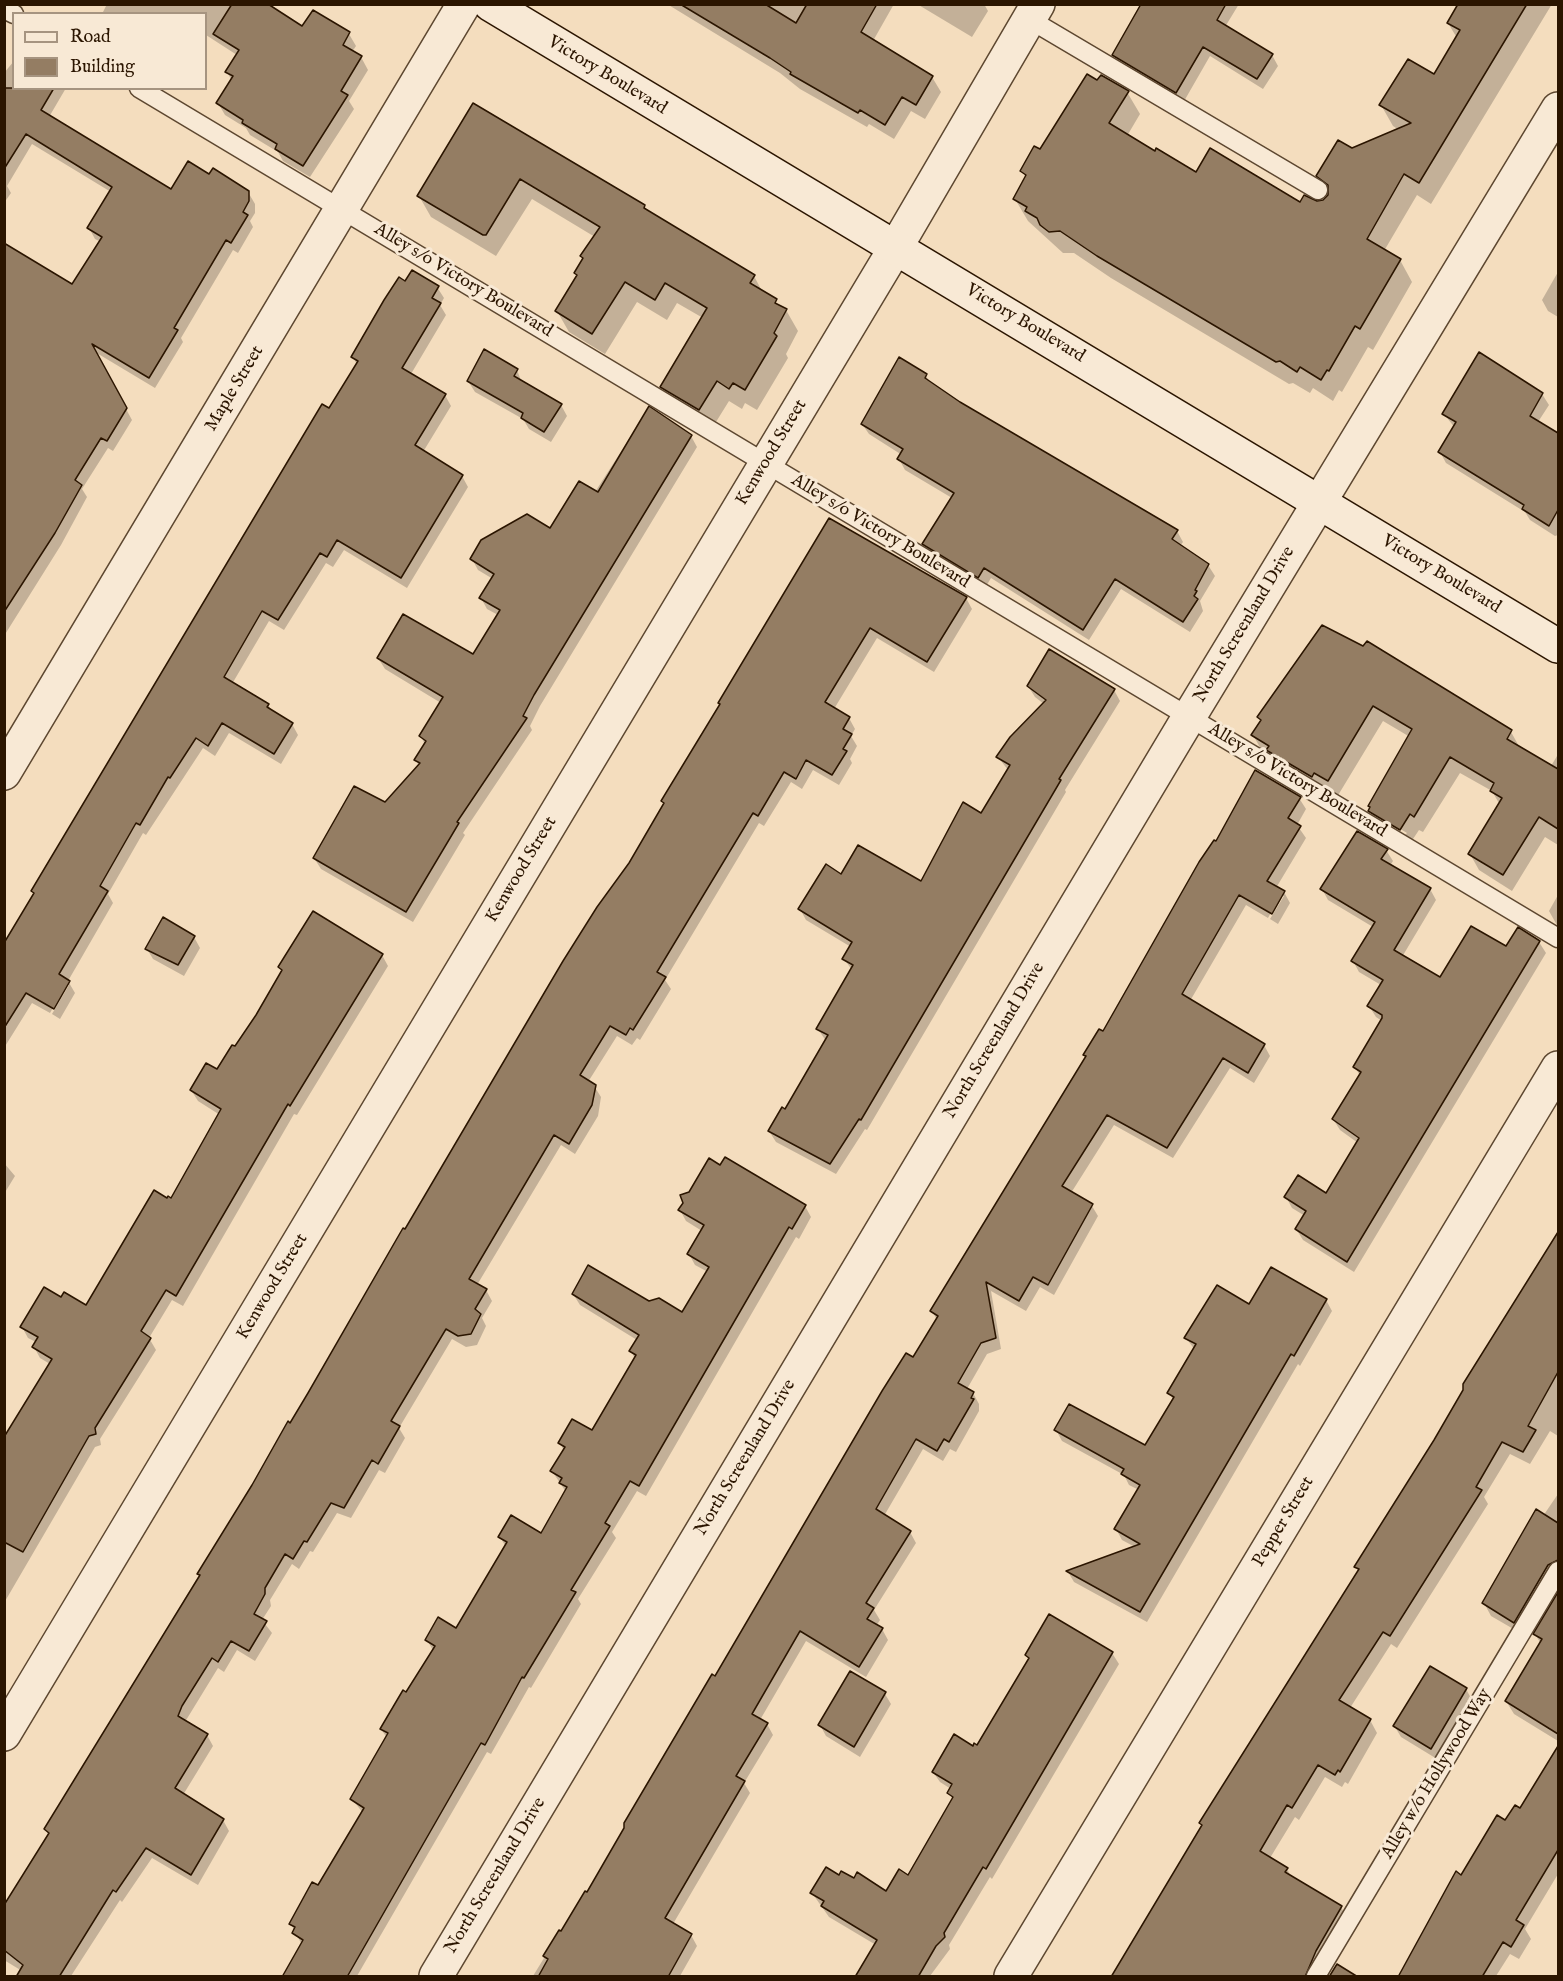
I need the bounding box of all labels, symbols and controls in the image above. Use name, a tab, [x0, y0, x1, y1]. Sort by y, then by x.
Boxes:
legend	[12, 12, 207, 90]
text: Road	[70, 26, 111, 49]
street label: Victory Boulevard	[543, 32, 671, 120]
text: Building	[70, 56, 135, 79]
street label: Alley s/o Victory Boulevard	[370, 219, 556, 343]
street label: Victory Boulevard	[961, 280, 1089, 368]
street label: Maple Street	[201, 342, 269, 436]
street label: Kenwood Street	[732, 396, 812, 510]
street label: Alley s/o Victory Boulevard	[787, 470, 973, 594]
street label: Victory Boulevard	[1377, 531, 1505, 619]
street label: North Screenland Drive	[1190, 543, 1300, 707]
street label: Alley s/o Victory Boulevard	[1204, 719, 1390, 843]
street label: Kenwood Street	[482, 813, 562, 927]
street label: North Screenland Drive	[940, 959, 1050, 1123]
street label: Kenwood Street	[233, 1230, 313, 1344]
street label: North Screenland Drive	[691, 1376, 801, 1540]
street label: Pepper Street	[1249, 1473, 1319, 1571]
street label: Alley w/o Hollywood Way	[1378, 1685, 1496, 1863]
street label: North Screenland Drive	[441, 1794, 551, 1958]

